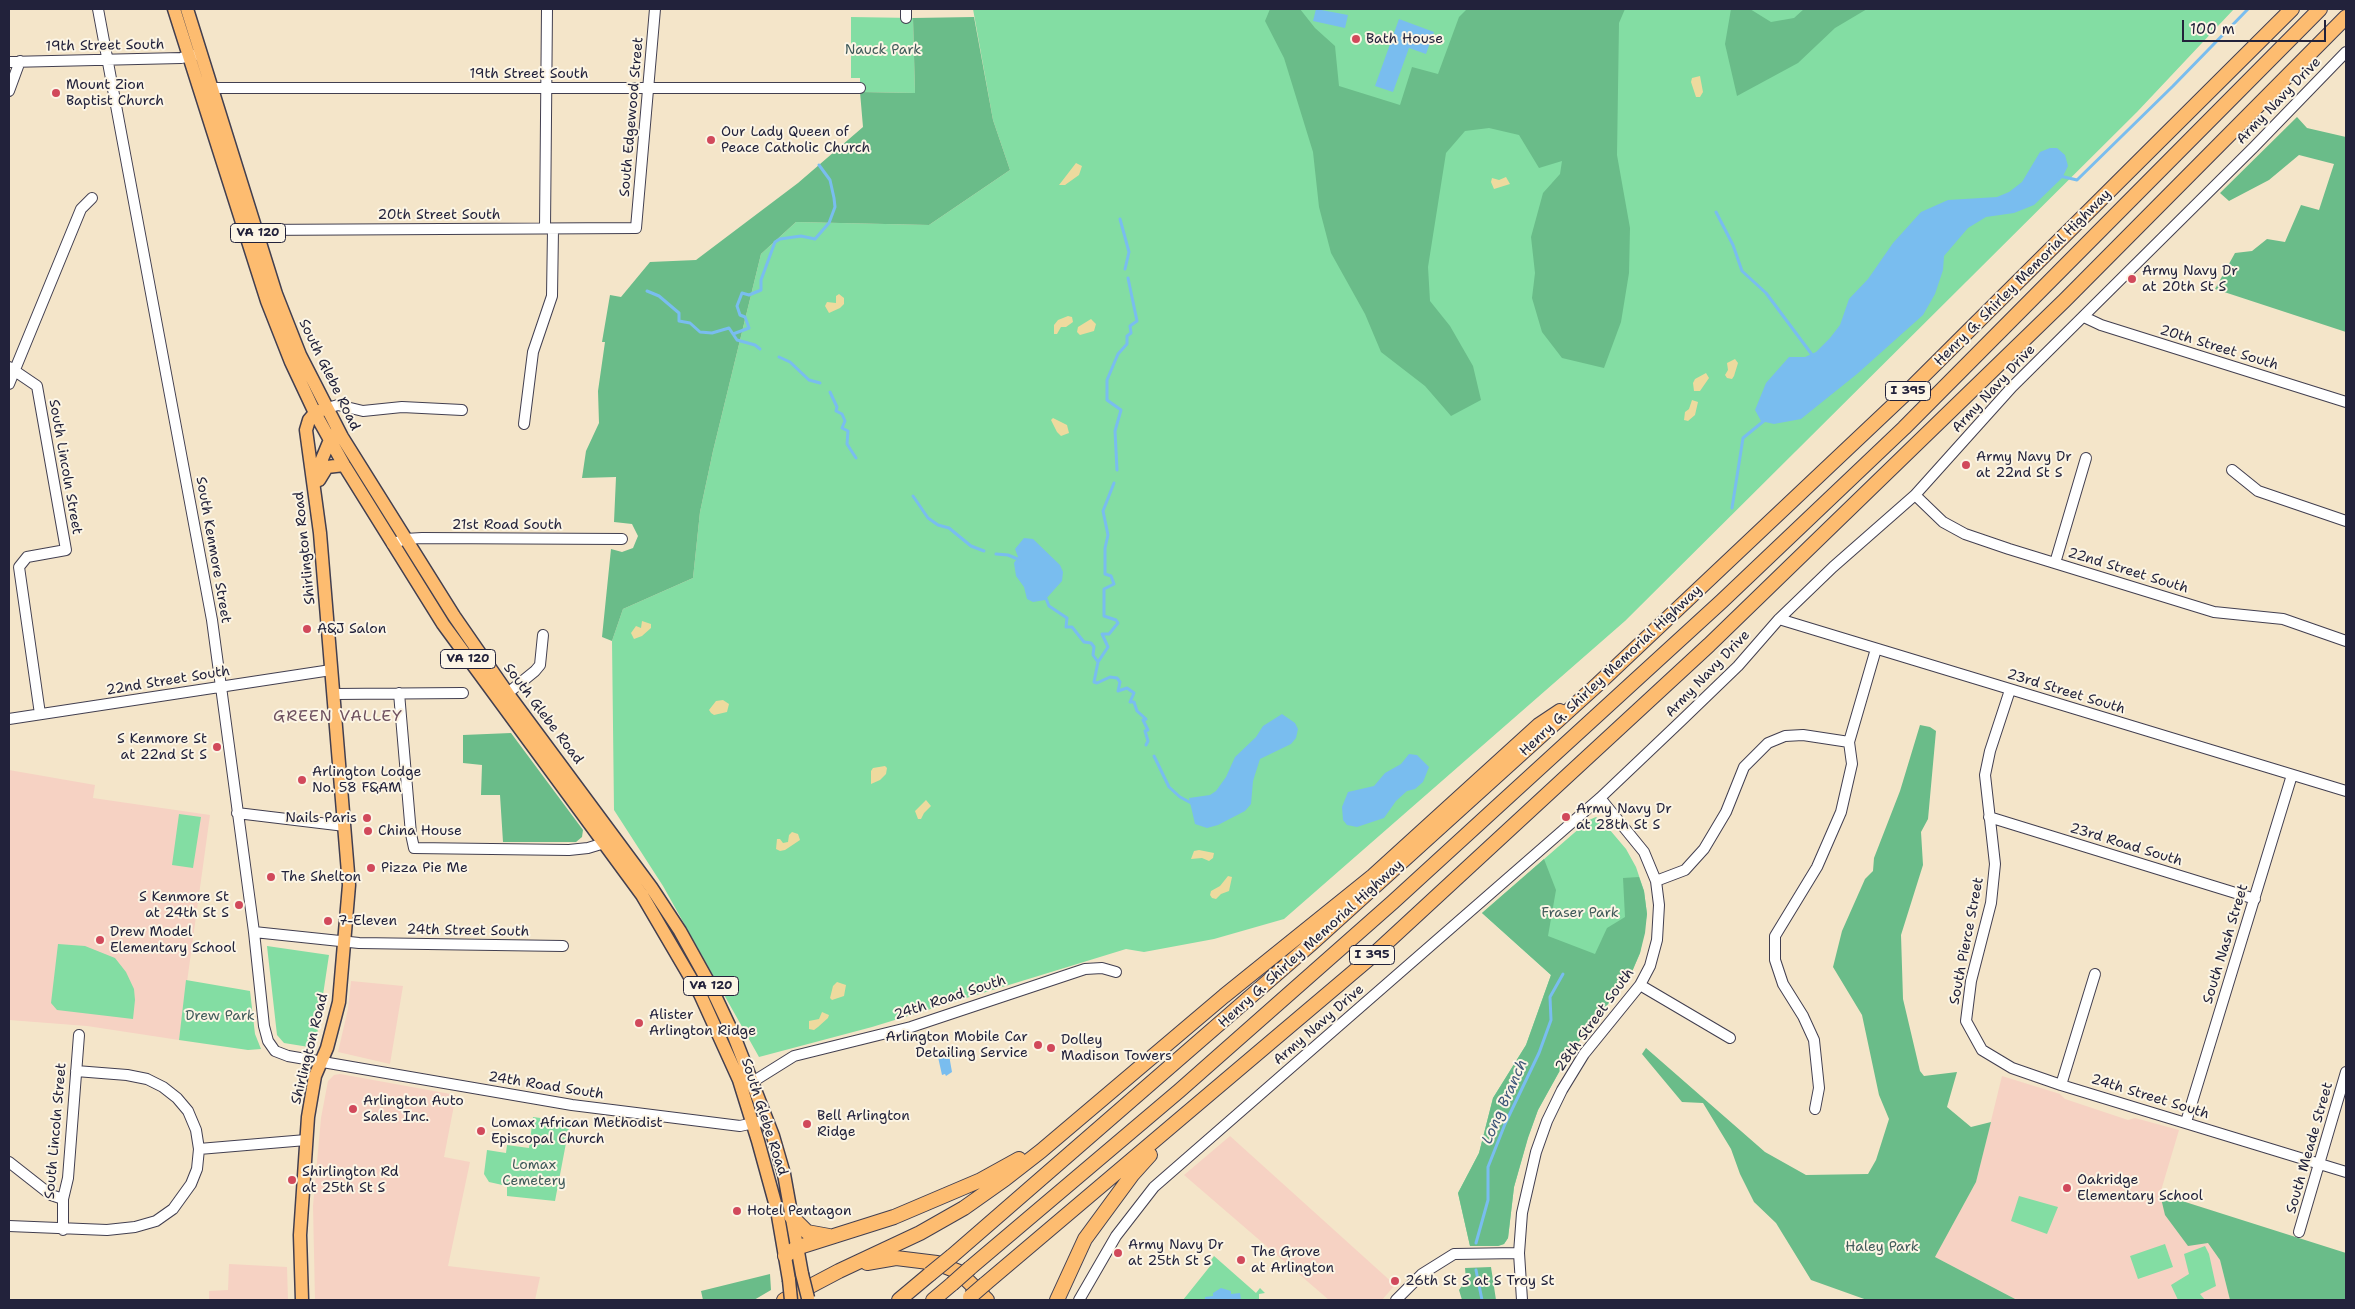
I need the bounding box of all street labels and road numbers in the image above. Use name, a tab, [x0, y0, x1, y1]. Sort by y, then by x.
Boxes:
street label: South Edgewood Street	[617, 36, 647, 198]
street label: 19th Street South	[45, 37, 165, 55]
street label: Army Navy Drive	[2233, 54, 2325, 148]
street label: 19th Street South	[470, 66, 588, 82]
street label: Henry G. Shirley Memorial Highway	[1931, 186, 2115, 370]
street label: 20th Street South	[377, 207, 501, 223]
road number: VA 120	[230, 224, 286, 242]
street label: South Glebe Road	[295, 316, 363, 434]
street label: 20th Street South	[2158, 322, 2280, 374]
street label: Army Navy Drive	[1949, 341, 2039, 437]
road number: I 395	[1886, 382, 1930, 401]
street label: South Lincoln Street	[45, 398, 85, 536]
street label: South Kenmore Street	[192, 475, 234, 625]
street label: Shirlington Road	[291, 491, 319, 605]
street label: 21st Road South	[452, 517, 562, 533]
street label: 22nd Street South	[2066, 545, 2190, 597]
street label: Henry G. Shirley Memorial Highway	[1516, 582, 1706, 760]
street label: Army Navy Drive	[1662, 627, 1754, 721]
road number: VA 120	[440, 650, 496, 669]
street label: South Glebe Road	[500, 660, 586, 768]
street label: 22nd Street South	[105, 663, 231, 699]
street label: 23rd Street South	[2005, 666, 2127, 718]
street label: 23rd Road South	[2068, 820, 2184, 870]
street label: Henry G. Shirley Memorial Highway	[1215, 856, 1407, 1032]
street label: South Pierce Street	[1946, 876, 1988, 1006]
street label: South Nash Street	[2200, 882, 2252, 1006]
street label: 24th Street South	[407, 922, 529, 940]
road number: I 395	[1350, 946, 1394, 964]
street label: 28th Street South	[1552, 965, 1638, 1075]
street label: 24th Road South	[892, 972, 1008, 1024]
road number: VA 120	[684, 976, 738, 996]
street label: Army Navy Drive	[1270, 981, 1368, 1069]
street label: Shirlington Road	[288, 992, 332, 1106]
street label: South Glebe Road	[737, 1056, 791, 1178]
street label: South Lincoln Street	[42, 1062, 70, 1200]
street label: 24th Road South	[487, 1069, 605, 1103]
street label: 24th Street South	[2089, 1071, 2211, 1123]
street label: South Meade Street	[2283, 1080, 2337, 1216]

